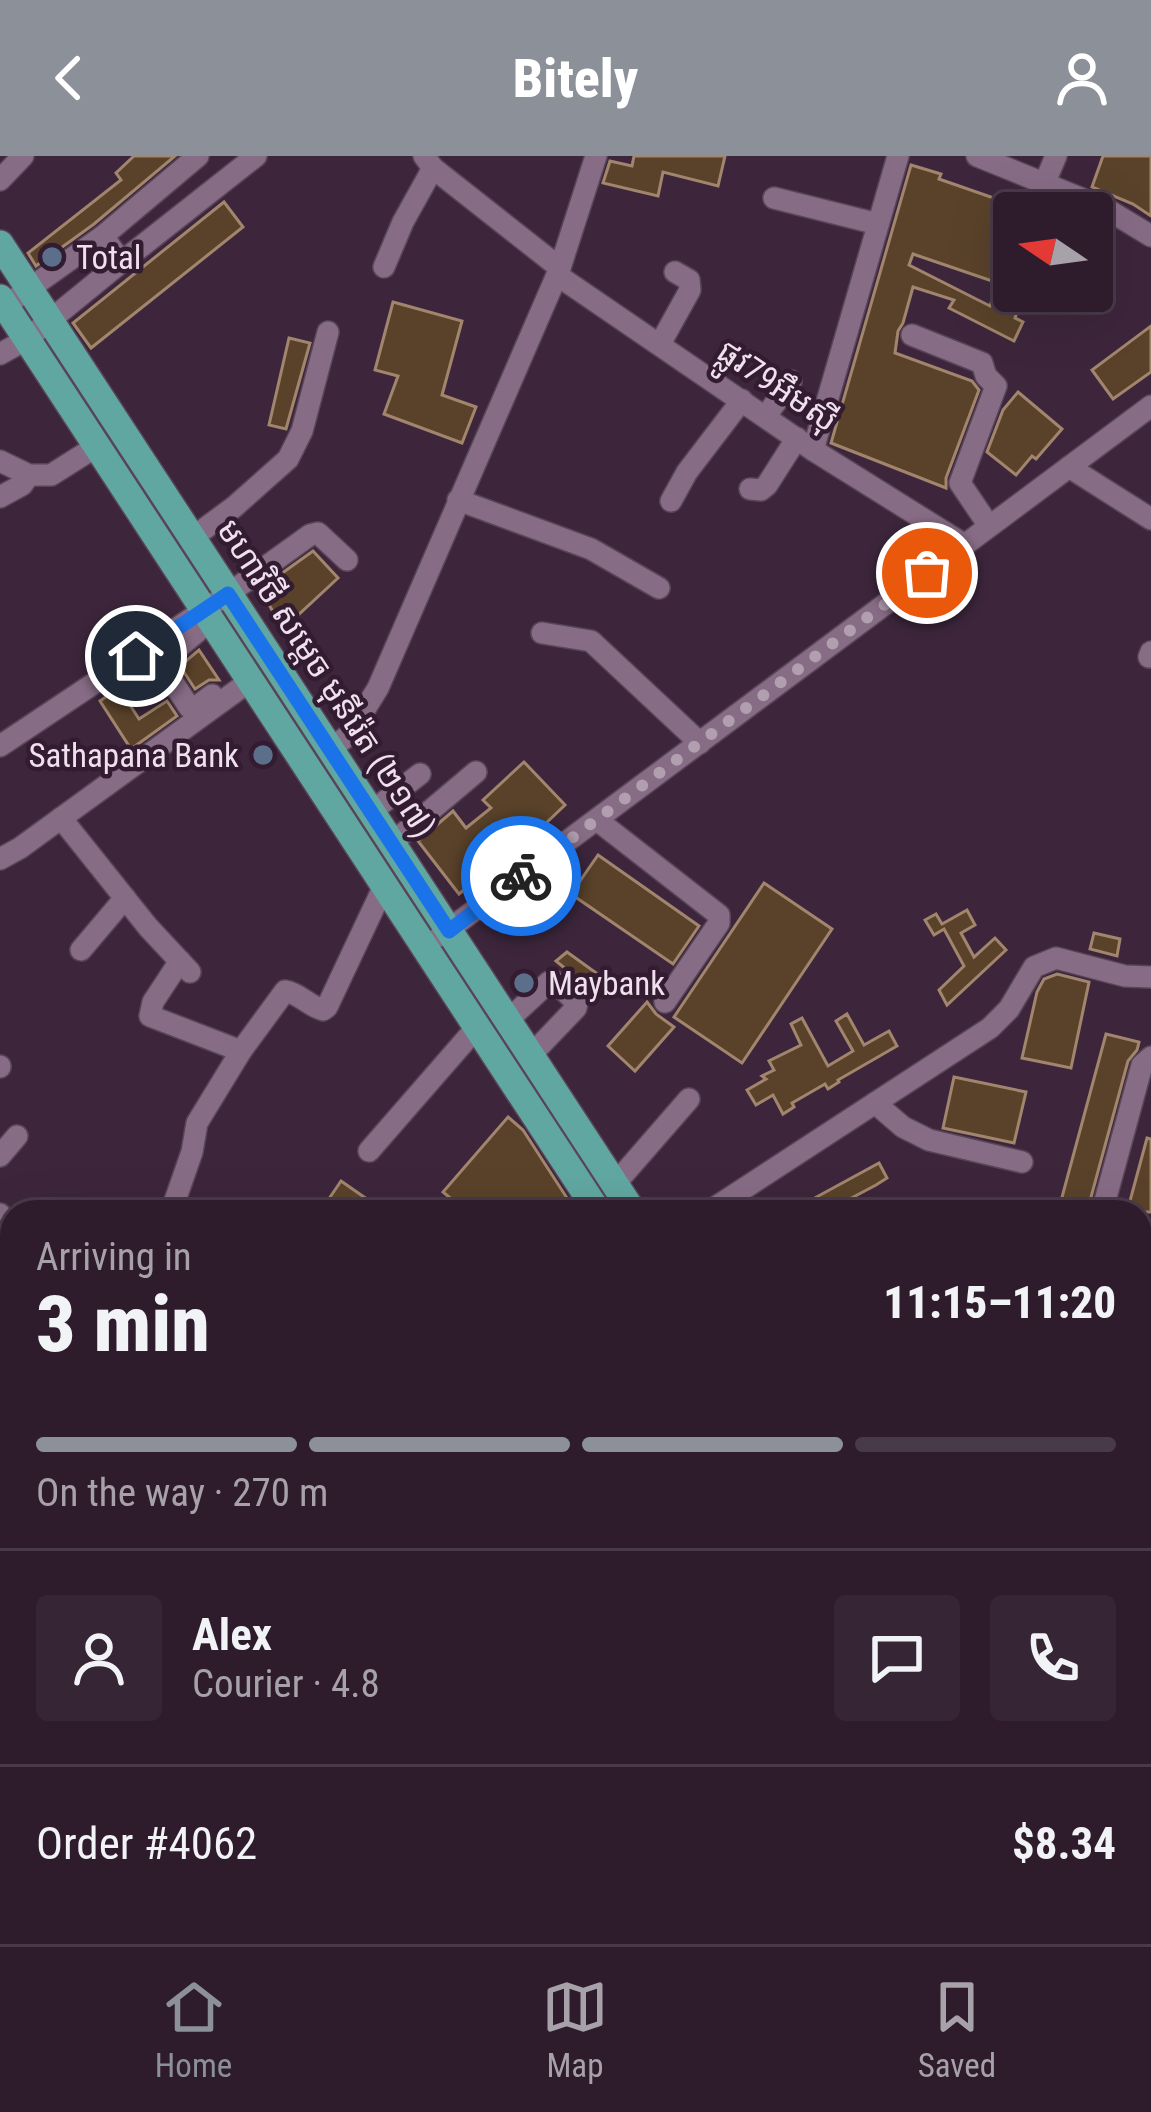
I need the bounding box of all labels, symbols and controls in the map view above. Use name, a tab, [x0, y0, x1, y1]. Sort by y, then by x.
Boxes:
icon: back	[36, 45, 102, 111]
icon: person	[1049, 45, 1115, 111]
text: Bitely	[513, 47, 638, 110]
north arrow	[993, 192, 1113, 312]
map controls	[993, 192, 1113, 312]
place label: Total	[76, 238, 141, 277]
marker: Total	[39, 244, 65, 270]
street label: ផ្លូវ79អឹមស៊ី	[705, 331, 845, 448]
street label: មហាវិថី សម្តេច មុនីរ៉េត (២១៧)	[208, 512, 444, 846]
pin	[876, 522, 978, 624]
icon: bag	[894, 540, 960, 606]
pin	[85, 605, 187, 707]
icon: home	[103, 623, 169, 689]
place label: Sathapana Bank	[28, 736, 239, 775]
marker: Sathapana Bank	[250, 742, 276, 768]
courier	[461, 816, 581, 936]
icon: bike	[488, 843, 554, 909]
place label: Maybank	[548, 964, 665, 1003]
marker: Maybank	[511, 970, 537, 996]
text: Arriving in	[36, 1234, 192, 1280]
text: 11:15–11:20	[883, 1276, 1116, 1329]
text: 3 min	[36, 1279, 210, 1370]
text: On the way · 270 m	[36, 1470, 328, 1516]
button: person	[36, 1595, 162, 1721]
button: chat	[834, 1595, 960, 1721]
button: phone	[990, 1595, 1116, 1721]
text: Alex	[192, 1608, 272, 1661]
text: Courier · 4.8	[192, 1661, 380, 1707]
text: Order #4062	[36, 1817, 257, 1870]
text: $8.34	[1012, 1817, 1116, 1870]
tab: Home	[155, 1974, 232, 2085]
tab: Map	[542, 1974, 608, 2085]
tab: Saved	[918, 1974, 996, 2085]

